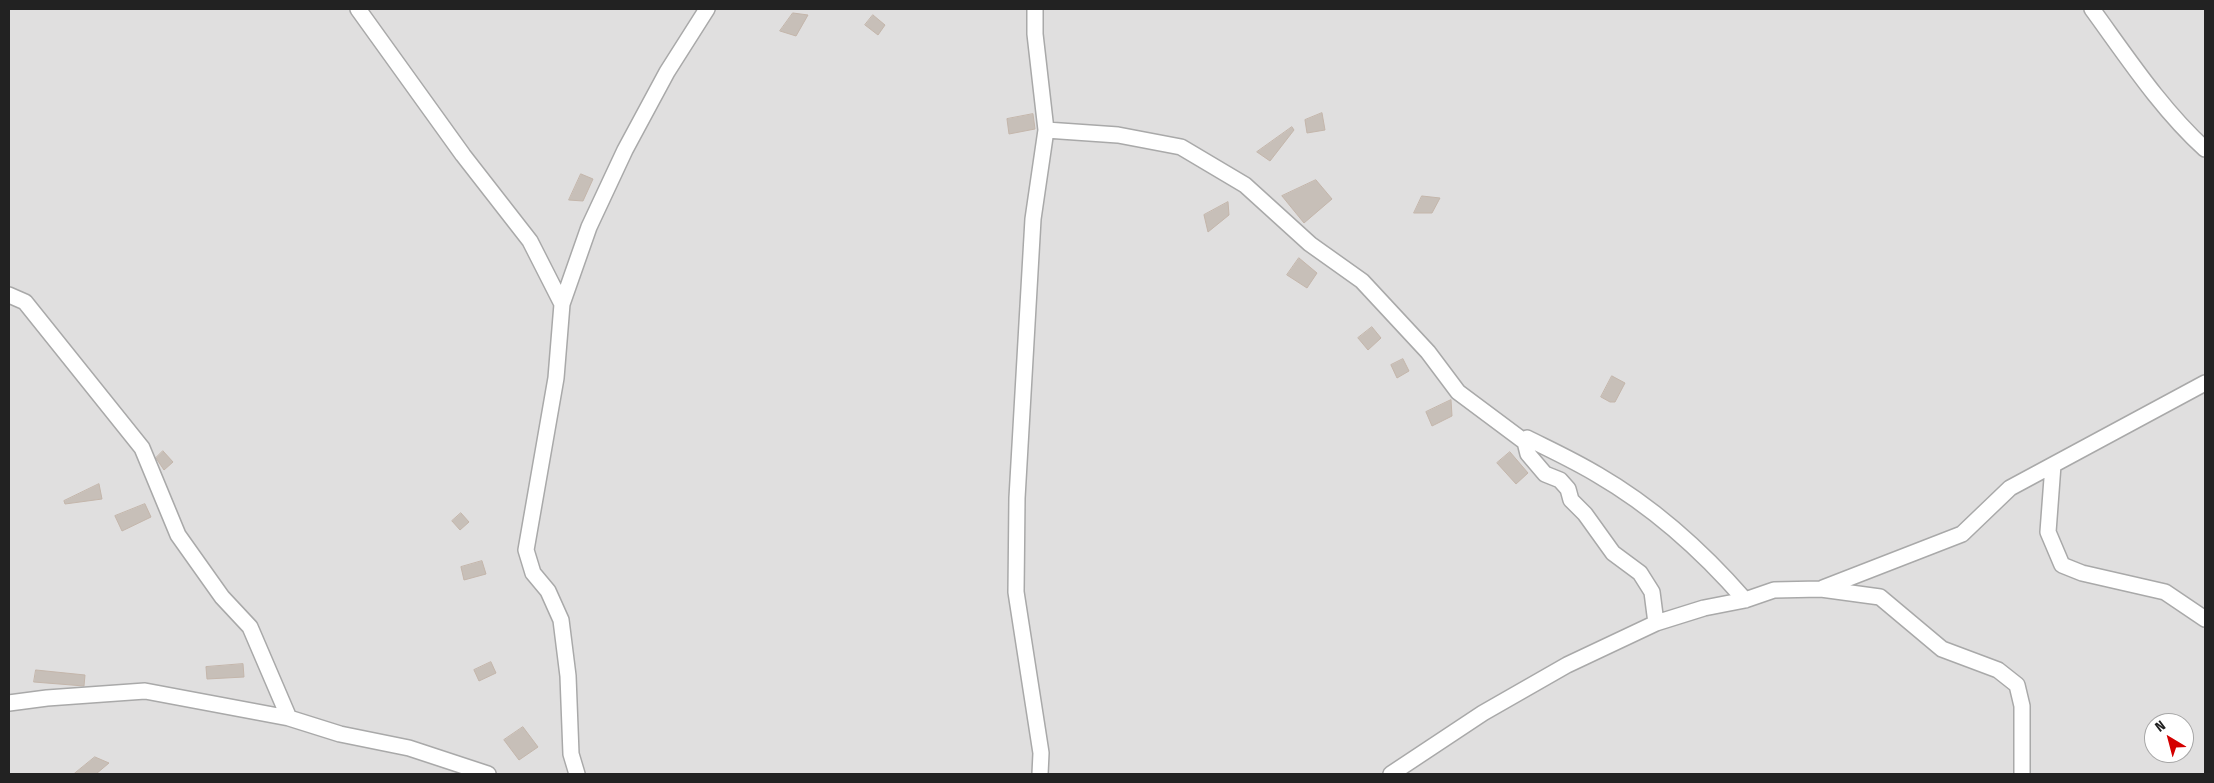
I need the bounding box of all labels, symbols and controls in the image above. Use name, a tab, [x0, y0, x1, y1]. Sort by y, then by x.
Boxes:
north arrow	[2144, 713, 2194, 763]
text: N	[2152, 717, 2169, 736]

